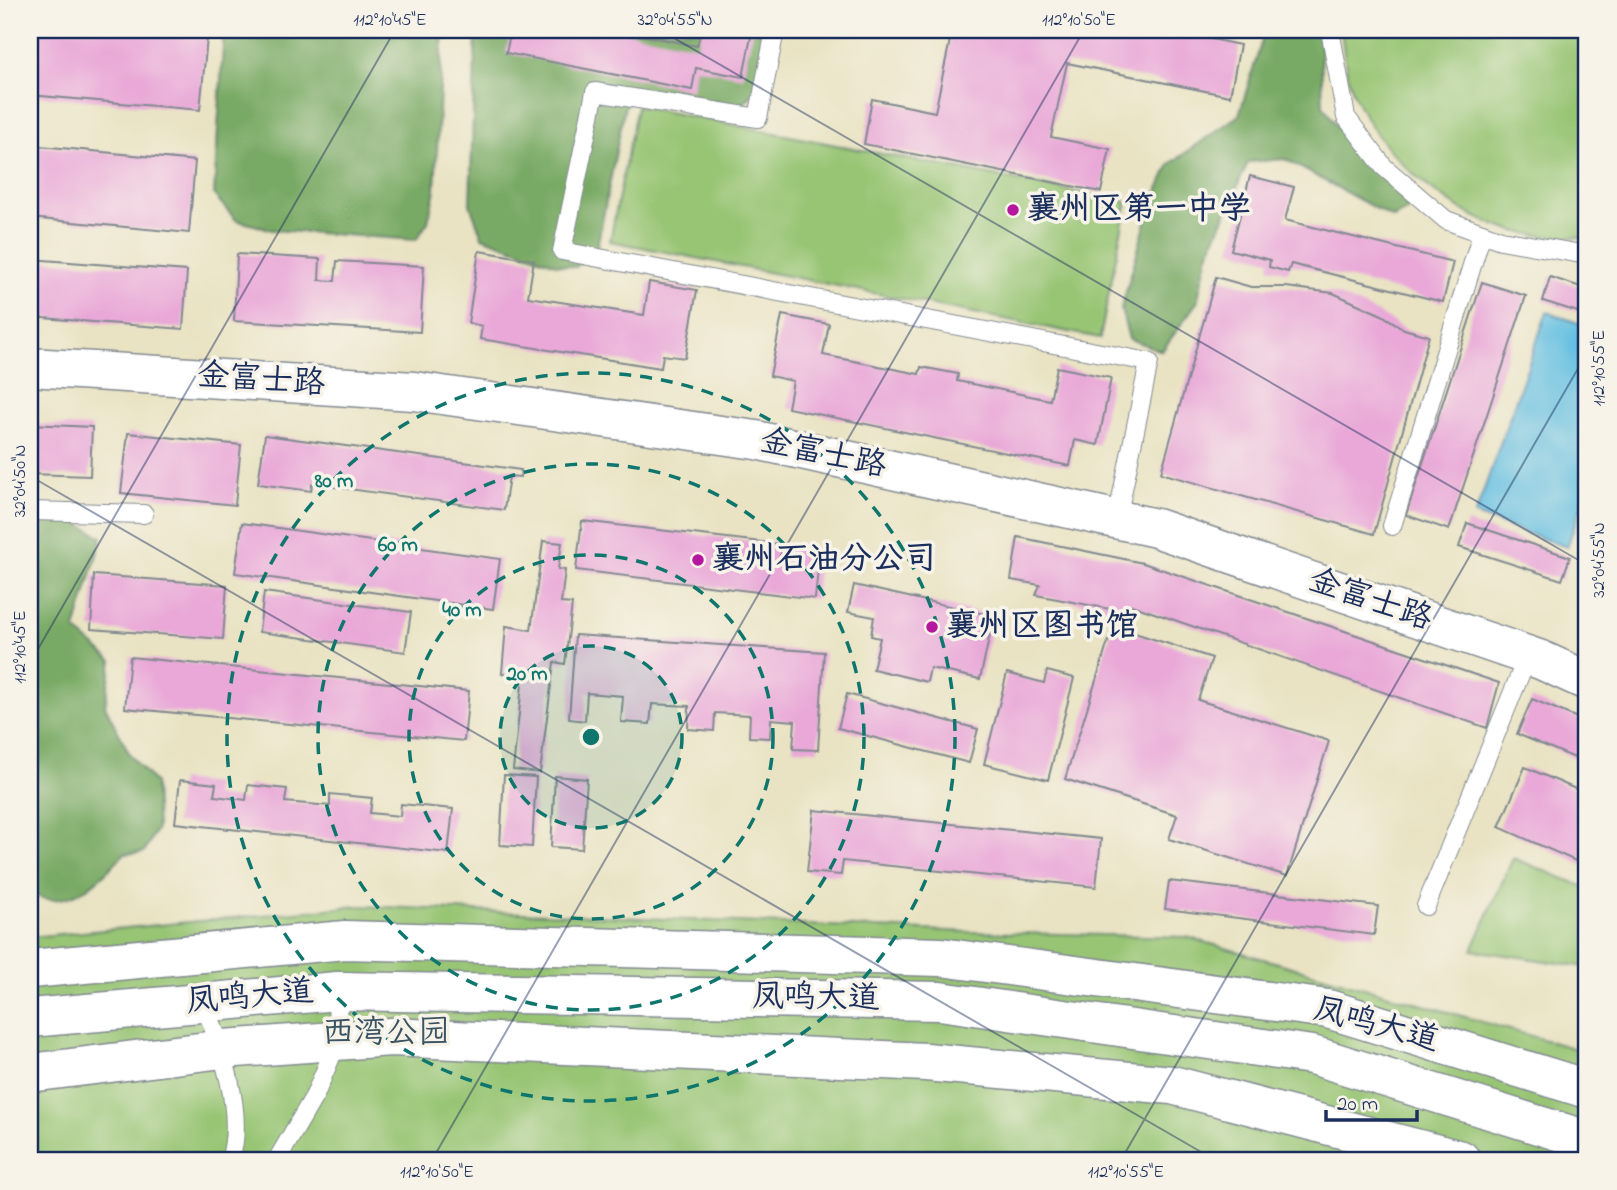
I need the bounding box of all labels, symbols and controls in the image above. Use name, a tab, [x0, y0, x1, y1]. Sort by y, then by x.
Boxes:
text: 112°10'45"E	[353, 8, 427, 34]
text: 32°04'55"N	[637, 8, 713, 34]
text: 112°10'50"E	[1042, 8, 1116, 34]
place label: 襄州区第一中学	[1027, 187, 1251, 234]
marker: 襄州区第一中学	[1005, 202, 1021, 218]
text: 112°10'55"E	[1587, 330, 1613, 406]
street label: 金富士路	[196, 353, 326, 409]
street label: 金富士路	[756, 419, 890, 491]
text: 32°04'50"N	[8, 445, 34, 517]
text: 80 m	[314, 467, 353, 497]
text: 32°04'55"N	[1587, 522, 1613, 598]
text: 60 m	[378, 531, 418, 561]
place label: 襄州石油分公司	[712, 537, 936, 584]
marker: 襄州石油分公司	[690, 552, 706, 568]
street label: 金富士路	[1302, 558, 1438, 644]
text: 40 m	[442, 596, 482, 626]
place label: 襄州区图书馆	[946, 604, 1138, 651]
text: 112°10'45"E	[8, 610, 34, 684]
marker: 襄州区图书馆	[924, 619, 940, 635]
text: 20 m	[505, 660, 548, 690]
centre of rings	[579, 725, 603, 749]
street label: 凤鸣大道	[184, 969, 316, 1027]
street label: 凤鸣大道	[752, 974, 880, 1024]
street label: 凤鸣大道	[1308, 987, 1444, 1065]
park label: 西湾公园	[322, 1011, 450, 1058]
scale bar	[1326, 1078, 1418, 1122]
text: 20 m	[1337, 1090, 1378, 1120]
text: 112°10'50"E	[400, 1160, 474, 1186]
text: 112°10'55"E	[1088, 1160, 1164, 1186]

